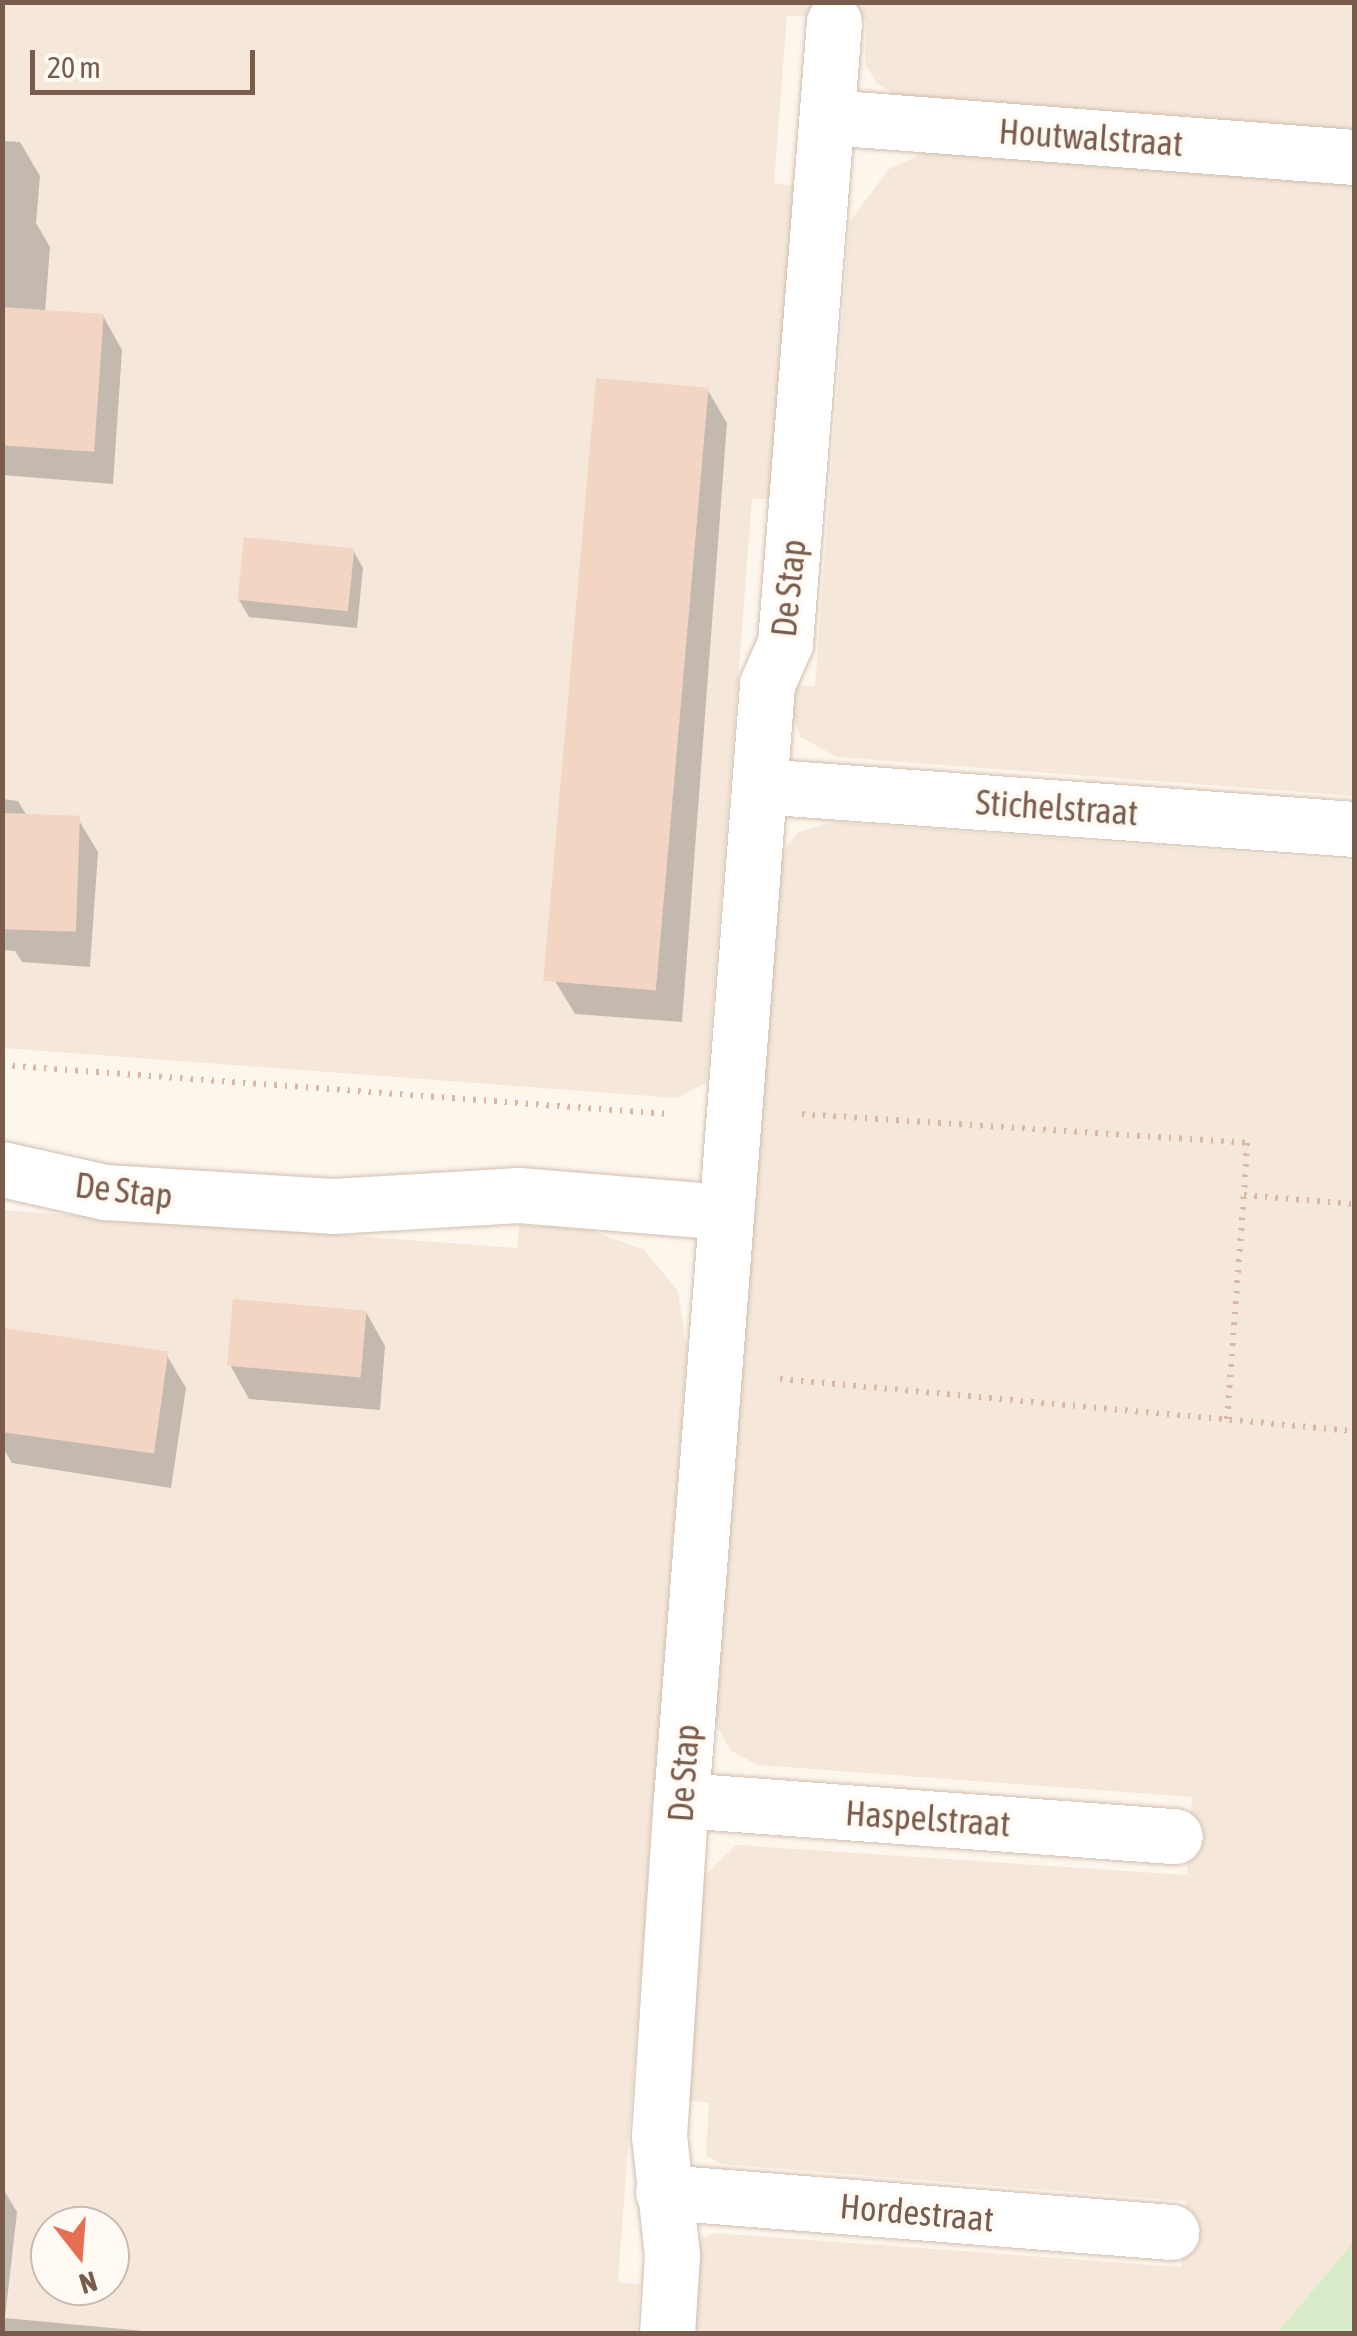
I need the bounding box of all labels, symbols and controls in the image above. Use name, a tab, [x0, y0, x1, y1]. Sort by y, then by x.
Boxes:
scale bar	[35, 30, 260, 92]
text: 20 m	[47, 50, 101, 84]
street label: Houtwalstraat	[997, 110, 1185, 164]
street label: De Stap	[762, 537, 814, 639]
street label: Stichelstraat	[974, 780, 1140, 834]
street label: De Stap	[73, 1163, 175, 1217]
street label: De Stap	[659, 1723, 707, 1823]
street label: Haspelstraat	[844, 1791, 1012, 1845]
street label: Hordestraat	[838, 2184, 996, 2240]
north arrow	[30, 2206, 130, 2306]
text: N	[76, 2265, 101, 2300]

